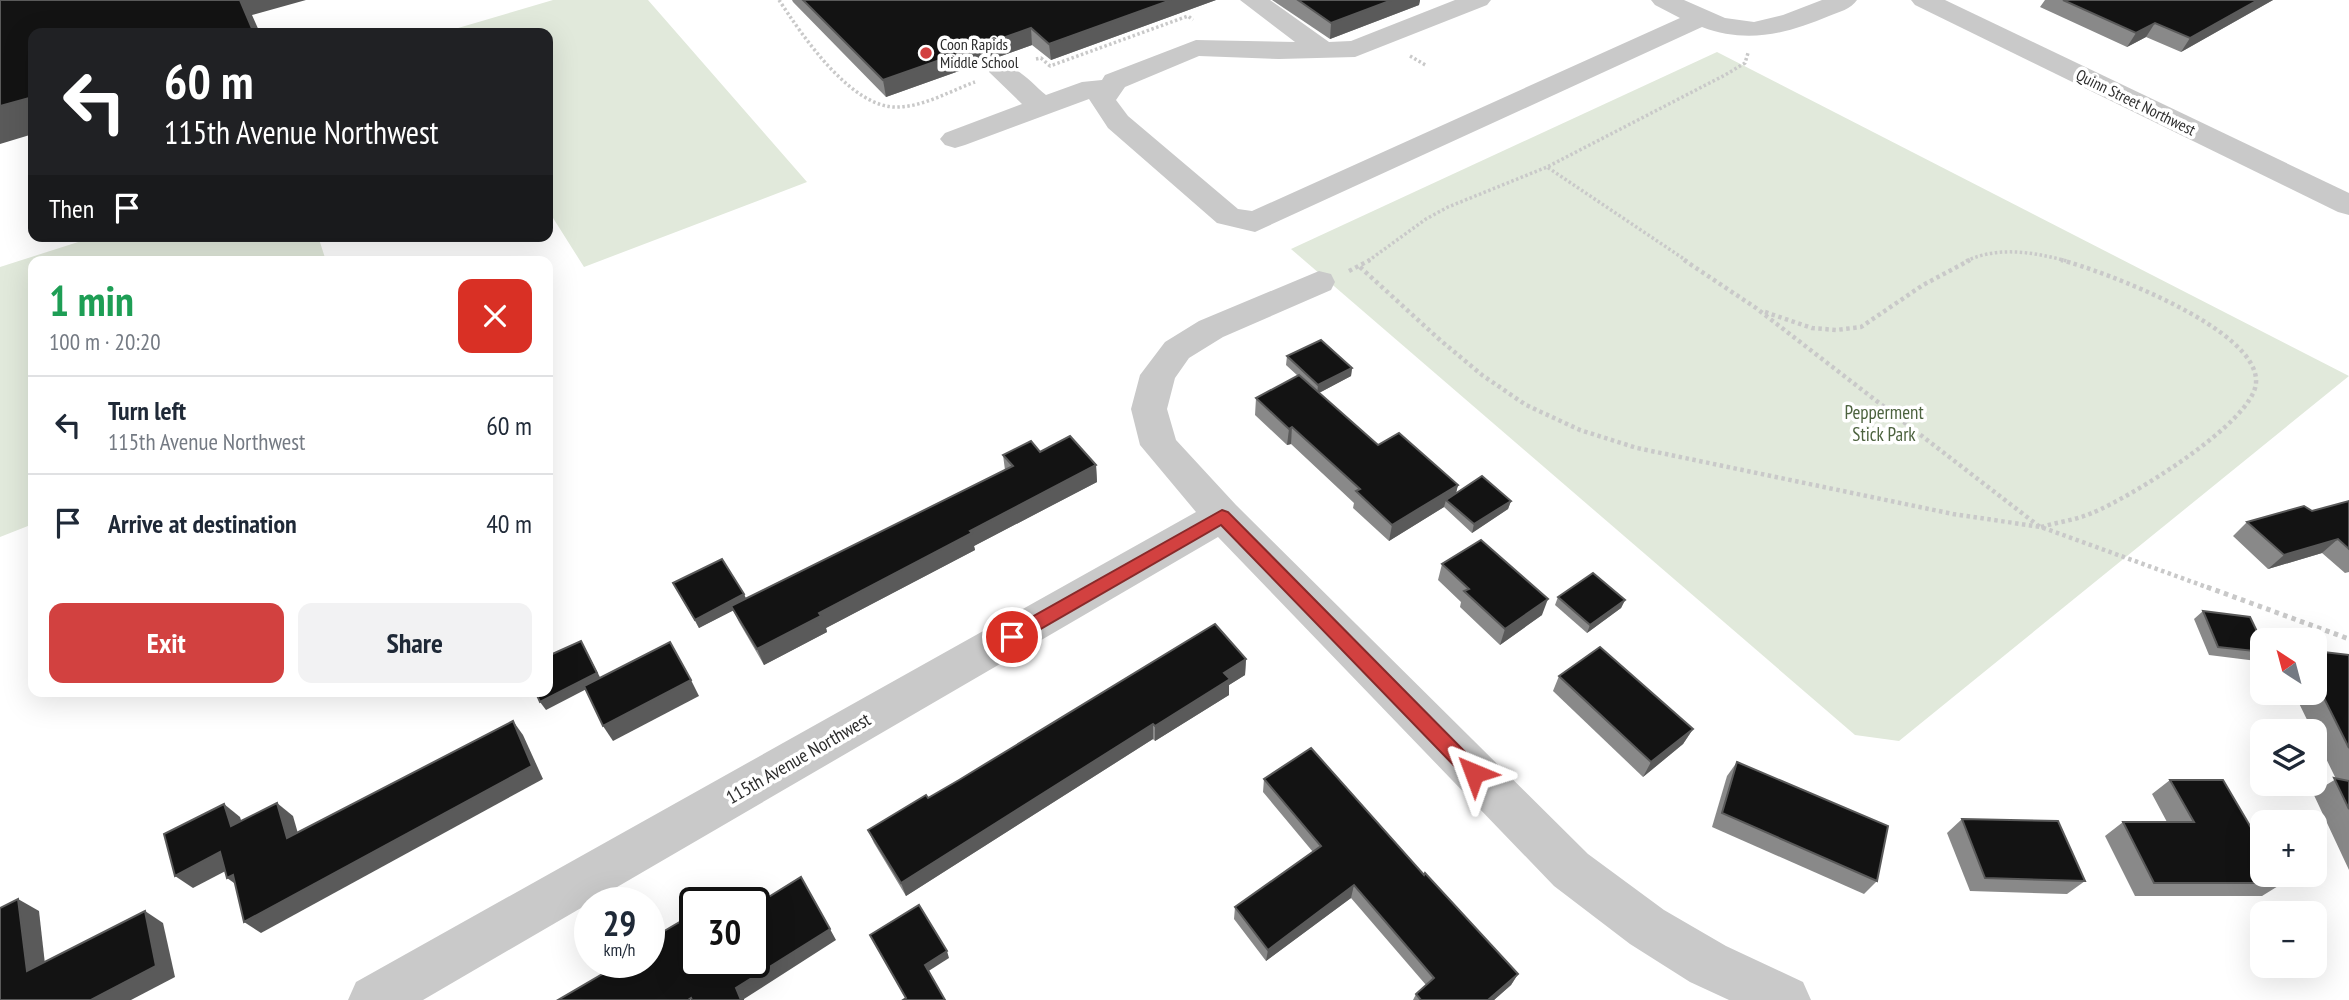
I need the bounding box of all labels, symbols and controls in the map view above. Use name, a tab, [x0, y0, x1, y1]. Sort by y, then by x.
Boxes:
place label: Coon Rapids Middle School	[940, 34, 1019, 72]
marker: Coon Rapids Middle School	[918, 45, 934, 61]
text: 60 m	[164, 49, 253, 113]
icon: left	[49, 56, 140, 147]
street label: Quinn Street Northwest	[2073, 64, 2200, 140]
text: 115th Avenue Northwest	[164, 111, 439, 153]
icon: arrive	[108, 189, 146, 227]
text: Then	[49, 192, 94, 225]
text: 1 min	[49, 273, 134, 328]
button: close	[458, 279, 532, 353]
text: 100 m · 20:20	[49, 327, 161, 356]
text: Turn left	[108, 394, 186, 427]
park label: Pepperment Stick Park	[1844, 400, 1924, 446]
icon: left	[49, 406, 87, 444]
text: 60 m	[486, 409, 532, 442]
text: 115th Avenue Northwest	[108, 427, 305, 456]
icon: arrive	[49, 504, 87, 542]
text: Arrive at destination	[108, 507, 297, 540]
text: 40 m	[486, 507, 532, 540]
button: Exit	[49, 603, 284, 683]
button: Share	[298, 603, 532, 683]
pin	[982, 607, 1042, 667]
icon: arrive	[993, 618, 1031, 656]
north arrow	[2250, 628, 2328, 705]
map controls	[2250, 628, 2327, 978]
street label: 115th Avenue Northwest	[721, 706, 875, 809]
button: layers	[2250, 719, 2327, 796]
position arrow	[1437, 736, 1511, 810]
button: +	[2250, 810, 2327, 887]
speed limit sign: 30	[679, 887, 770, 978]
text: 29	[603, 900, 636, 946]
button: −	[2250, 901, 2327, 978]
text: km/h	[604, 938, 635, 961]

